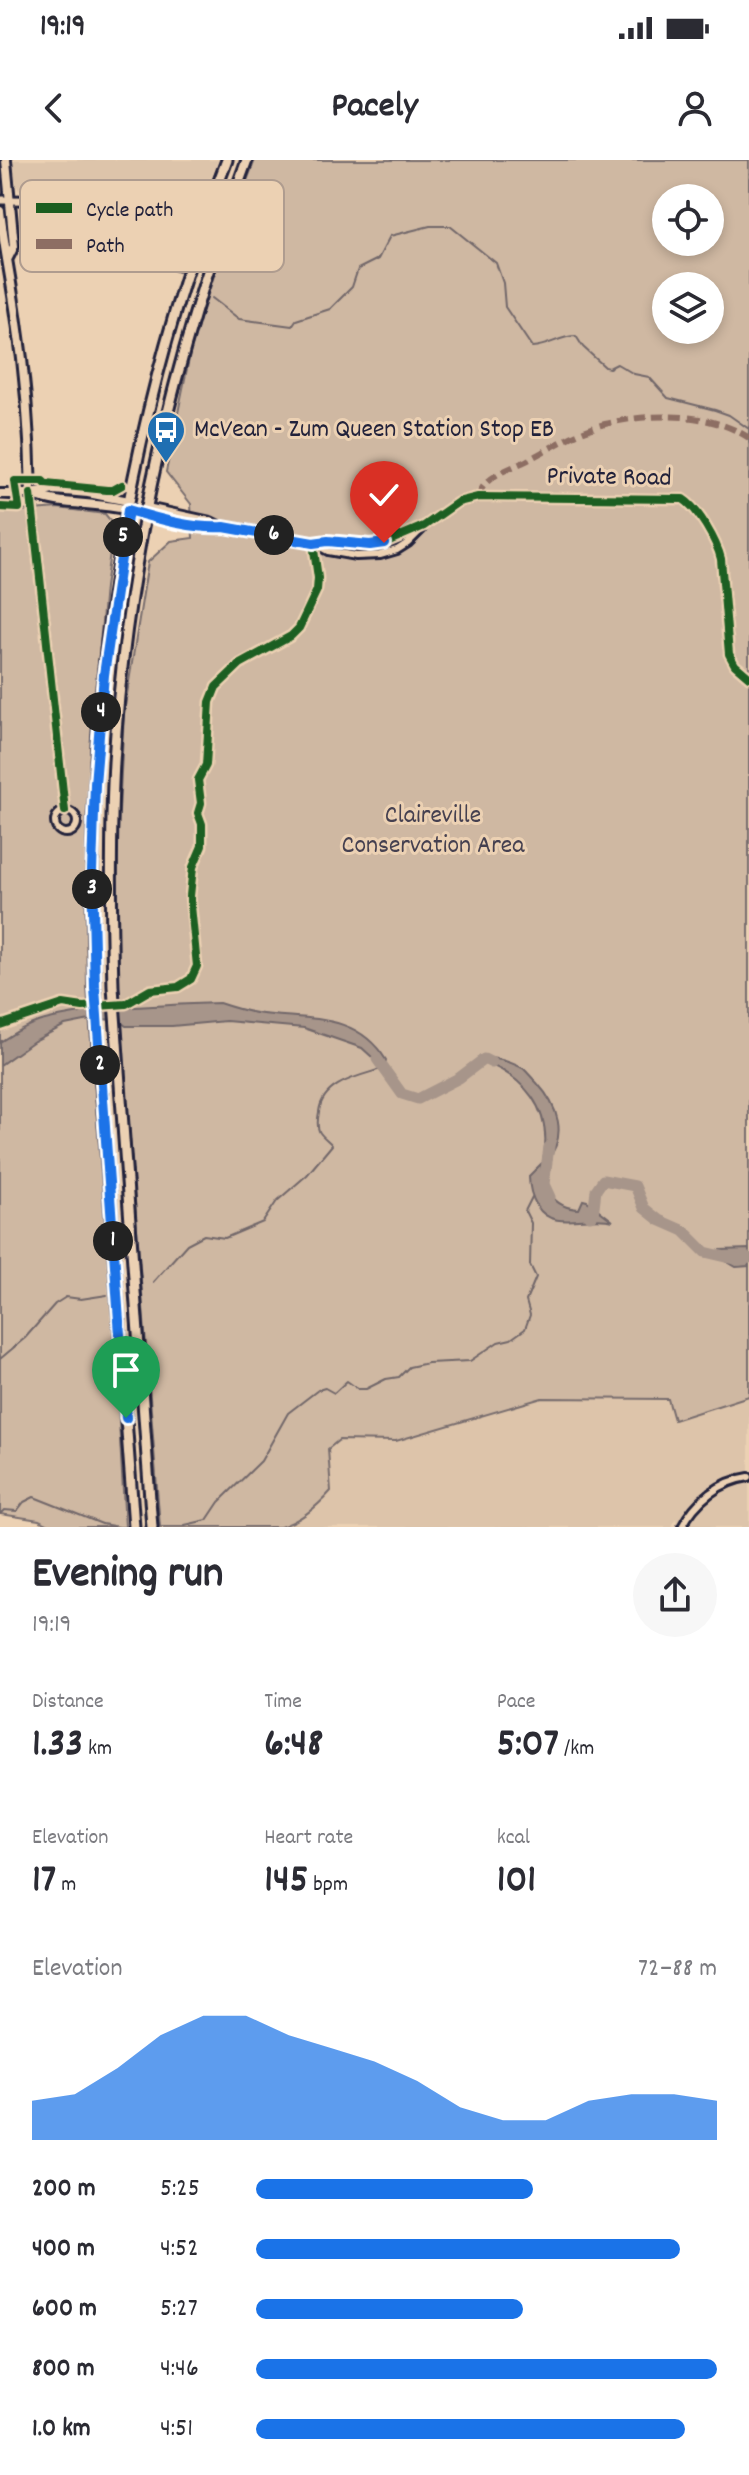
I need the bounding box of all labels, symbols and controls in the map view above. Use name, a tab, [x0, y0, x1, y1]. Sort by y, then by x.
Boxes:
text: 19:19	[40, 7, 86, 50]
text: Pacely	[331, 82, 418, 134]
icon: back	[32, 86, 76, 130]
icon: person	[673, 86, 717, 130]
legend	[20, 180, 284, 272]
map controls	[652, 184, 724, 344]
button: locate	[652, 184, 724, 256]
text: Cycle path	[86, 196, 173, 227]
text: Path	[86, 232, 125, 263]
button: layers	[652, 272, 724, 344]
bus stop icon: McVean - Zum Queen Station Stop EB	[145, 409, 187, 464]
place label: McVean - Zum Queen Station Stop EB	[194, 412, 554, 449]
street label: Private Road	[546, 458, 672, 498]
pin	[350, 461, 418, 543]
icon: check	[362, 473, 406, 517]
pin: 6	[254, 515, 294, 555]
pin: 5	[103, 517, 143, 557]
text: 6	[269, 519, 279, 550]
text: 5	[118, 521, 128, 552]
pin: 4	[81, 692, 121, 732]
text: 4	[96, 696, 106, 727]
park label: Claireville Conservation Area	[342, 798, 525, 865]
pin: 3	[72, 869, 112, 909]
text: 3	[87, 873, 97, 904]
pin: 2	[80, 1045, 120, 1085]
text: 2	[95, 1049, 105, 1080]
pin: 1	[93, 1221, 133, 1261]
text: 1	[111, 1225, 115, 1256]
pin	[92, 1336, 160, 1418]
icon: arrive	[104, 1348, 148, 1392]
text: Evening run	[32, 1545, 223, 1608]
button: share	[633, 1553, 717, 1637]
text: 19:19	[32, 1607, 72, 1644]
text: Distance	[32, 1687, 104, 1718]
text: Time	[264, 1687, 302, 1718]
text: Pace	[497, 1687, 536, 1718]
text: 1.33	[32, 1718, 83, 1775]
text: 6:48	[264, 1718, 323, 1775]
text: 5:07	[497, 1718, 559, 1775]
text: km	[83, 1734, 112, 1765]
text: /km	[559, 1734, 594, 1765]
text: Elevation	[32, 1823, 109, 1854]
text: Heart rate	[264, 1823, 353, 1854]
text: kcal	[497, 1823, 530, 1854]
text: 17	[32, 1854, 56, 1911]
text: 145	[264, 1854, 308, 1911]
text: 101	[497, 1854, 536, 1911]
text: m	[56, 1870, 76, 1901]
text: bpm	[308, 1870, 348, 1901]
text: Elevation	[32, 1951, 122, 1988]
text: 72–88 m	[638, 1951, 717, 1988]
text: 200 m	[32, 2171, 96, 2208]
text: 5:25	[160, 2171, 200, 2208]
text: 400 m	[32, 2231, 95, 2268]
text: 4:52	[160, 2231, 199, 2268]
text: 600 m	[32, 2291, 97, 2328]
text: 5:27	[160, 2291, 198, 2328]
text: 800 m	[32, 2351, 95, 2388]
text: 4:46	[160, 2351, 199, 2388]
text: 1.0 km	[32, 2411, 91, 2448]
text: 4:51	[160, 2411, 193, 2448]

